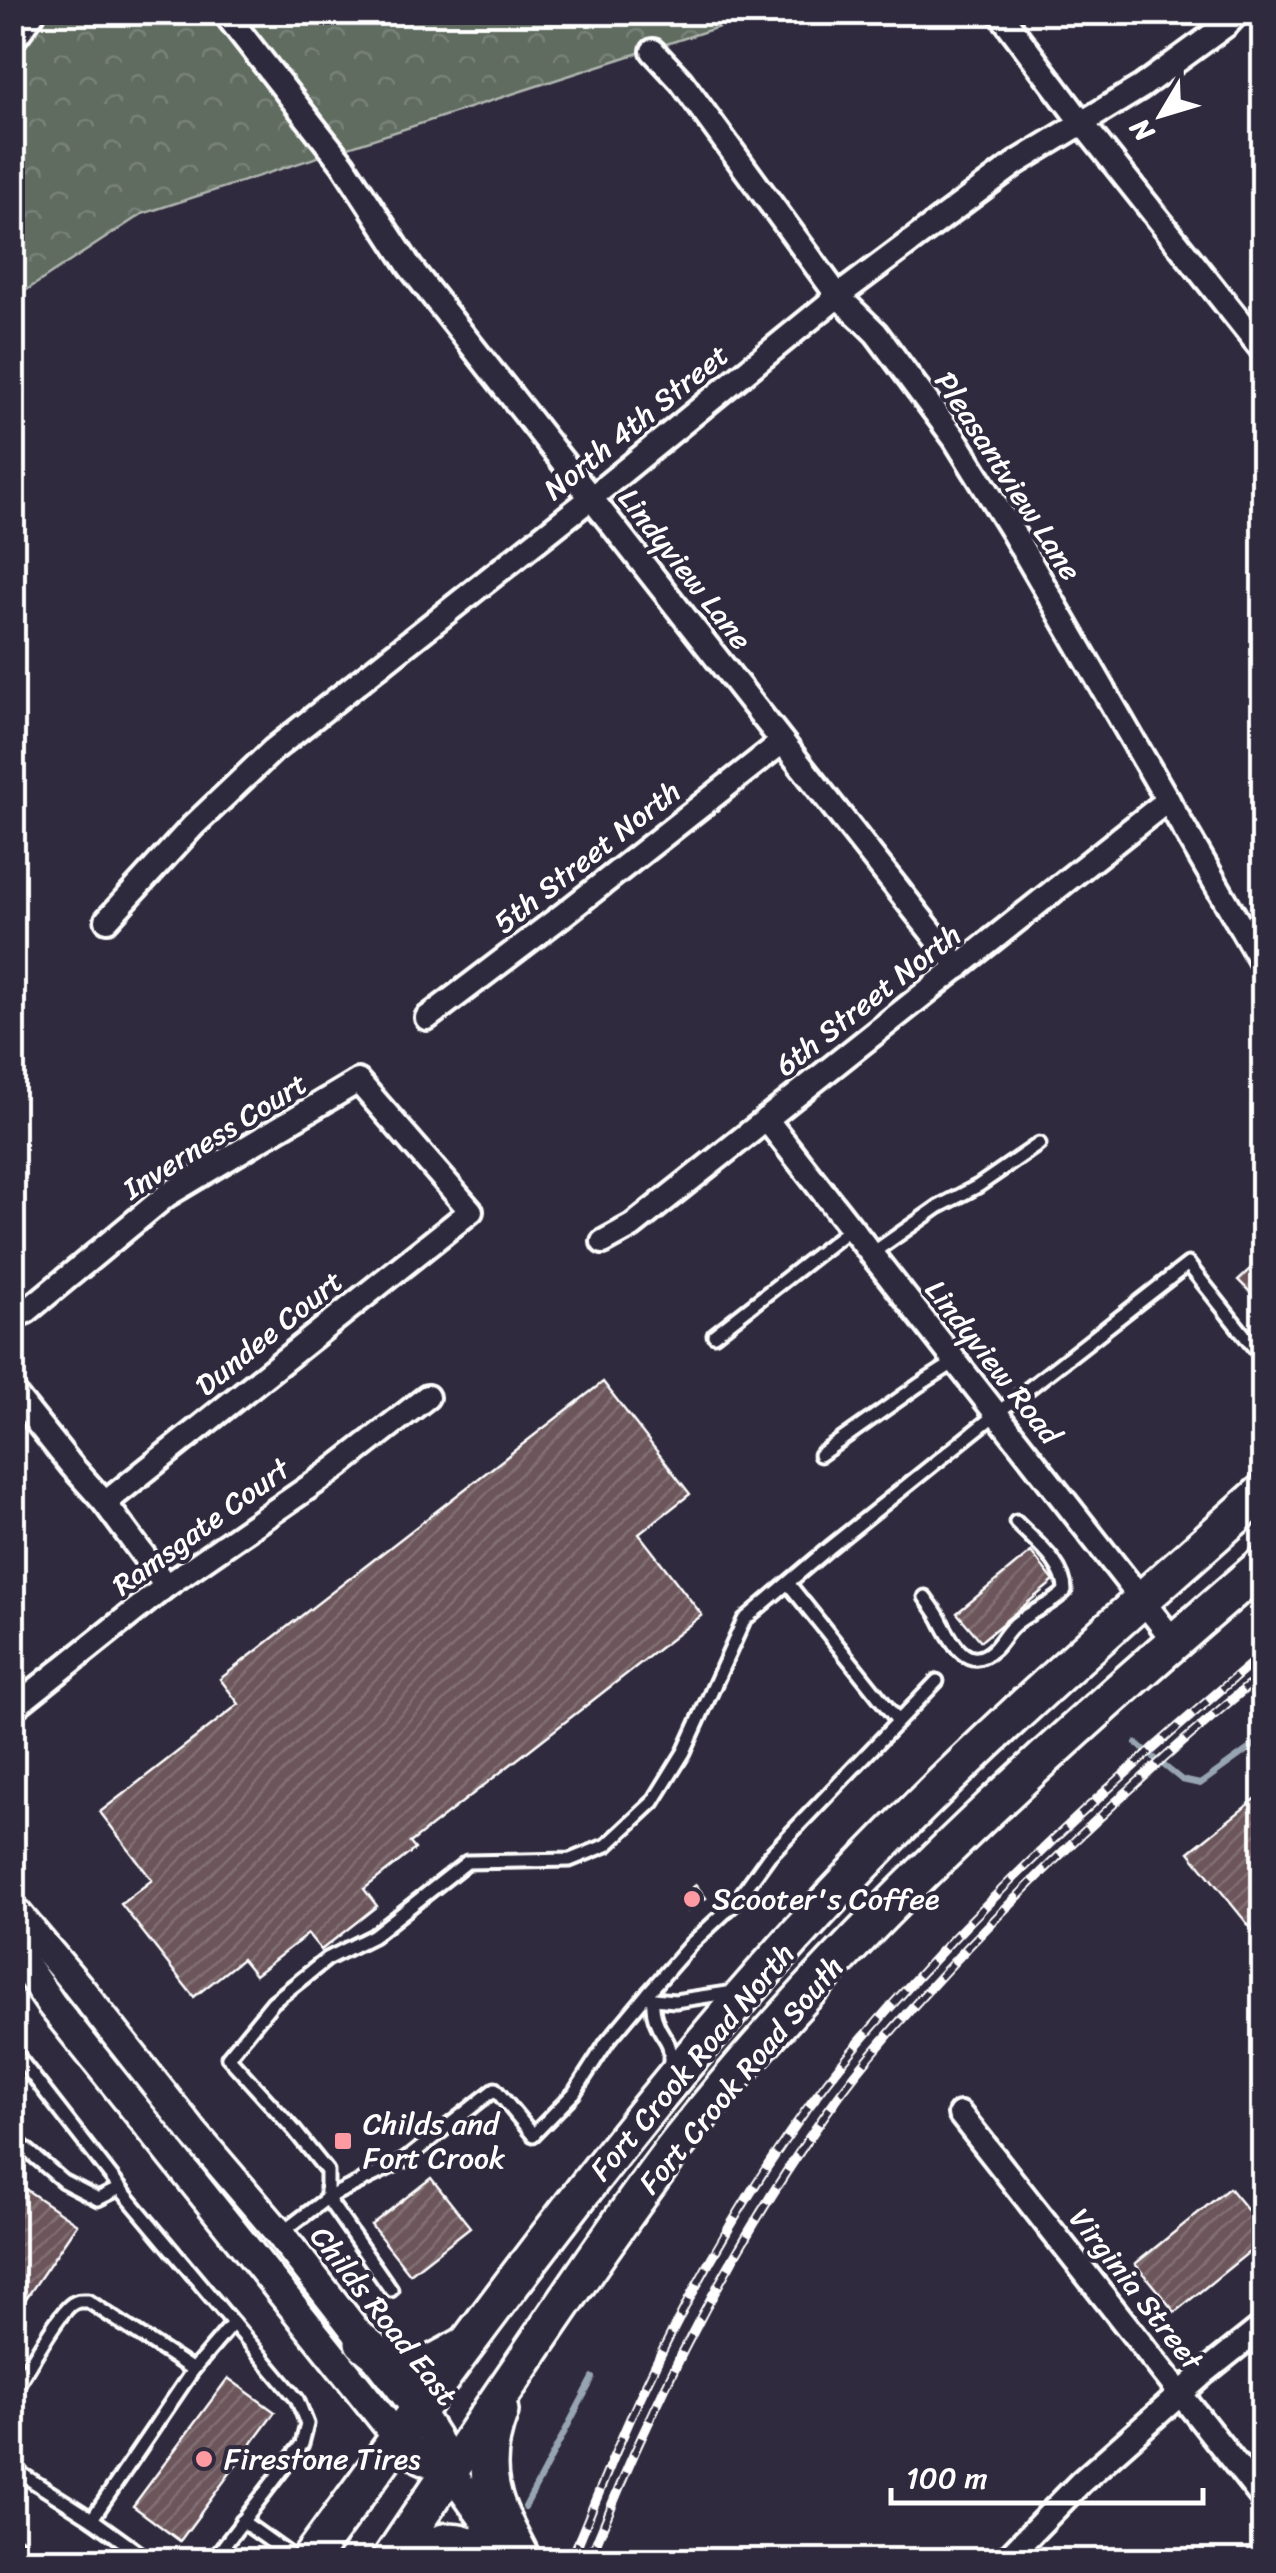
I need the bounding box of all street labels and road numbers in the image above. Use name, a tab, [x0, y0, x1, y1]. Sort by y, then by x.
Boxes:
street label: North 4th Street	[531, 329, 741, 515]
street label: Pleasantview Lane	[919, 360, 1097, 592]
street label: Lindyview Lane	[604, 475, 766, 663]
street label: 5th Street North	[481, 766, 693, 948]
street label: 6th Street North	[763, 909, 973, 1091]
street label: Inverness Court	[111, 1057, 318, 1215]
street label: Dundee Court	[182, 1256, 356, 1410]
street label: Lindyview Road	[910, 1267, 1077, 1459]
street label: Ramsgate Court	[100, 1442, 303, 1611]
street label: Fort Crook Road North	[575, 1930, 809, 2194]
street label: Fort Crook Road South	[624, 1943, 858, 2207]
street label: Virginia Street	[1055, 2195, 1219, 2384]
street label: Childs Road East	[296, 2214, 472, 2418]

